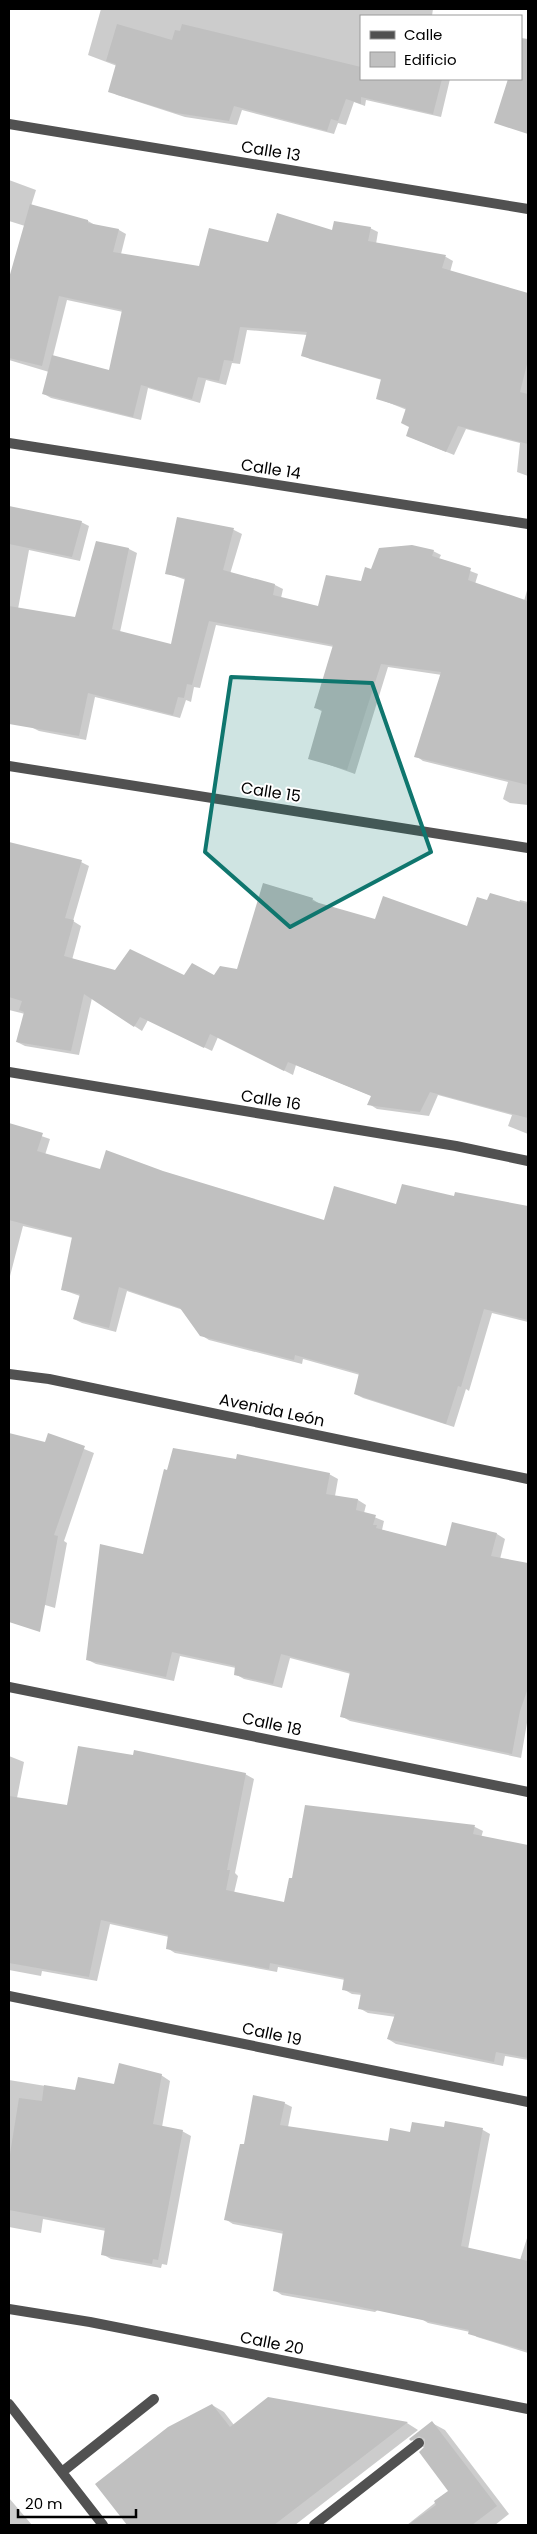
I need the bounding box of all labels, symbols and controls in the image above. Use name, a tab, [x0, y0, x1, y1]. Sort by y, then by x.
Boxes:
legend	[360, 15, 522, 80]
text: Calle	[404, 24, 442, 45]
text: Edificio	[404, 49, 457, 70]
street label: Calle 13	[240, 135, 302, 167]
street label: Calle 14	[239, 453, 303, 485]
street label: Calle 15	[239, 776, 303, 808]
street label: Calle 16	[239, 1084, 303, 1116]
street label: Avenida León	[217, 1388, 327, 1432]
street label: Calle 18	[240, 1706, 304, 1742]
street label: Calle 19	[240, 2016, 304, 2052]
street label: Calle 20	[238, 2326, 306, 2360]
scale bar	[18, 2486, 135, 2518]
text: 20 m	[25, 2493, 63, 2514]

